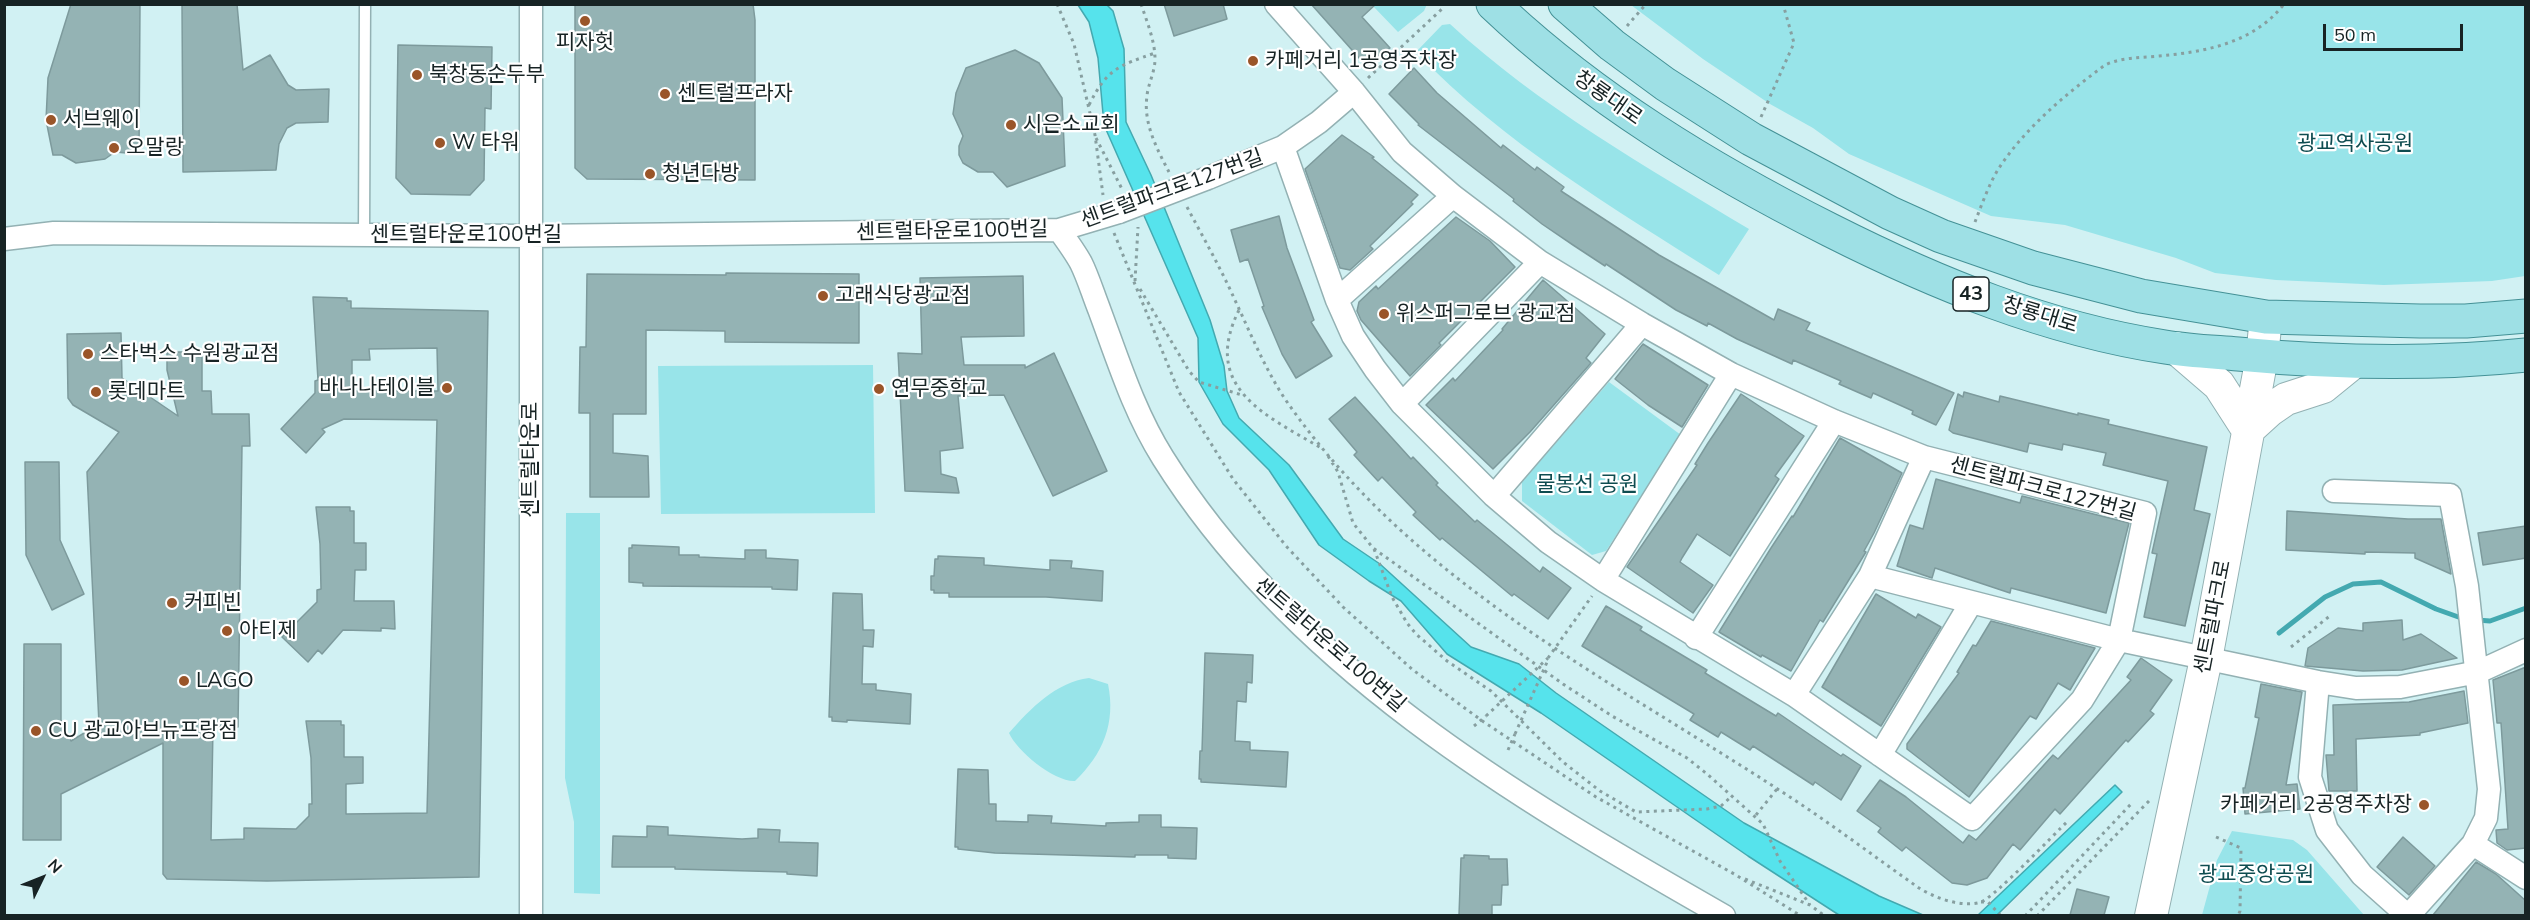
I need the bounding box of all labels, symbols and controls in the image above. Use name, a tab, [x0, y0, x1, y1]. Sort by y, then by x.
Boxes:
scale bar	[2326, 12, 2466, 50]
marker: 피자헛	[578, 14, 592, 28]
text: 50 m	[2334, 23, 2376, 46]
place label: 피자헛	[556, 30, 614, 56]
place label: 카페거리 1공영주차장	[1265, 48, 1457, 74]
marker: 카페거리 1공영주차장	[1246, 54, 1260, 68]
place label: 북창동순두부	[429, 62, 545, 88]
street label: 창룡대로	[1569, 66, 1647, 130]
marker: 북창동순두부	[410, 68, 424, 82]
place label: 센트럴프라자	[677, 81, 793, 107]
marker: 센트럴프라자	[658, 87, 672, 101]
place label: 서브웨이	[63, 107, 140, 133]
place label: 시은소교회	[1023, 112, 1120, 138]
marker: 서브웨이	[44, 113, 58, 127]
marker: 시은소교회	[1004, 118, 1018, 132]
place label: W 타워	[452, 130, 519, 156]
park label: 광교역사공원	[2297, 131, 2413, 157]
place label: 오말랑	[126, 135, 184, 161]
marker: W 타워	[433, 136, 447, 150]
marker: 오말랑	[107, 141, 121, 155]
street label: 센트럴파크로127번길	[1077, 144, 1267, 234]
place label: 청년다방	[662, 161, 739, 187]
marker: 청년다방	[643, 167, 657, 181]
street label: 센트럴타운로100번길	[856, 217, 1048, 245]
street label: 센트럴타운로100번길	[370, 222, 562, 248]
road number: 43	[1953, 277, 1989, 311]
place label: 고래식당광교점	[835, 283, 970, 309]
marker: 고래식당광교점	[816, 289, 830, 303]
street label: 창룡대로	[1999, 292, 2081, 338]
place label: 위스퍼그로브 광교점	[1396, 301, 1575, 327]
marker: 위스퍼그로브 광교점	[1377, 307, 1391, 321]
place label: 스타벅스 수원광교점	[100, 341, 279, 367]
marker: 스타벅스 수원광교점	[81, 347, 95, 361]
place label: 바나나테이블	[319, 375, 435, 401]
place label: 연무중학교	[891, 376, 988, 402]
place label: 롯데마트	[108, 379, 185, 405]
marker: 바나나테이블	[440, 381, 454, 395]
marker: 연무중학교	[872, 382, 886, 396]
marker: 롯데마트	[89, 385, 103, 399]
street label: 센트럴타운로	[518, 402, 544, 518]
street label: 센트럴파크로127번길	[1947, 452, 2139, 526]
park label: 물봉선 공원	[1536, 472, 1638, 498]
street label: 센트럴파크로	[2190, 558, 2236, 676]
street label: 센트럴타운로100번길	[1249, 572, 1411, 718]
place label: 커피빈	[184, 590, 242, 616]
marker: 커피빈	[165, 596, 179, 610]
place label: 아티제	[239, 618, 297, 644]
marker: 아티제	[220, 624, 234, 638]
place label: LAGO	[196, 668, 254, 694]
marker: LAGO	[177, 674, 191, 688]
place label: CU 광교아브뉴프랑점	[48, 718, 238, 744]
marker: CU 광교아브뉴프랑점	[29, 724, 43, 738]
place label: 카페거리 2공영주차장	[2220, 792, 2412, 818]
marker: 카페거리 2공영주차장	[2417, 798, 2431, 812]
north arrow	[12, 848, 72, 908]
text: N	[44, 854, 67, 877]
park label: 광교중앙공원	[2198, 862, 2314, 888]

